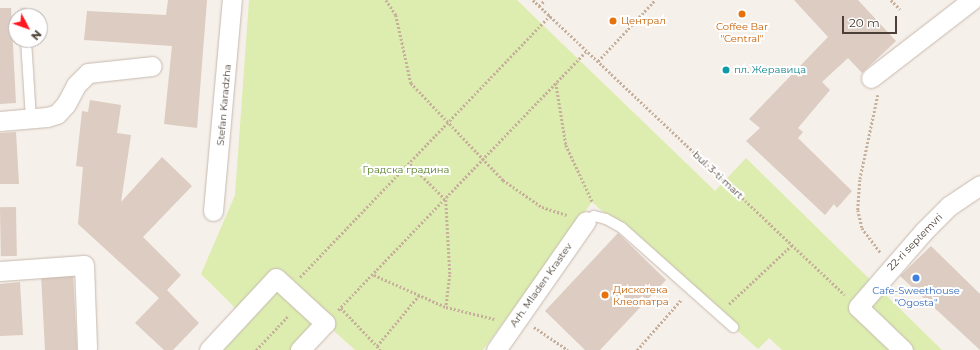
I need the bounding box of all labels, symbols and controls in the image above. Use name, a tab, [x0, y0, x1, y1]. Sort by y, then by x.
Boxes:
north arrow	[8, 8, 48, 48]
scale bar	[844, 8, 899, 34]
marker: Coffee Bar "Central"	[737, 9, 747, 19]
place label: Централ	[621, 15, 666, 27]
text: 20 m	[849, 15, 880, 30]
marker: Централ	[608, 16, 618, 26]
place label: Coffee Bar "Central"	[716, 20, 768, 44]
text: N	[28, 27, 45, 43]
street label: Stefan Karadzha	[214, 64, 234, 146]
place label: пл. Жеравица	[734, 64, 806, 76]
marker: пл. Жеравица	[721, 65, 731, 75]
street label: bul. 3-ti mart	[690, 149, 746, 201]
park label: Градска градина	[363, 164, 449, 176]
street label: 22-ri septemvri	[885, 211, 945, 273]
street label: Arh. Mladen Krastev	[508, 241, 574, 329]
marker: Cafe-Sweethouse "Ogosta"	[911, 273, 921, 283]
place label: Дискотека Клеопатра	[613, 283, 669, 306]
place label: Cafe-Sweethouse "Ogosta"	[872, 284, 960, 308]
marker: Дискотека Клеопатра	[600, 290, 610, 300]

